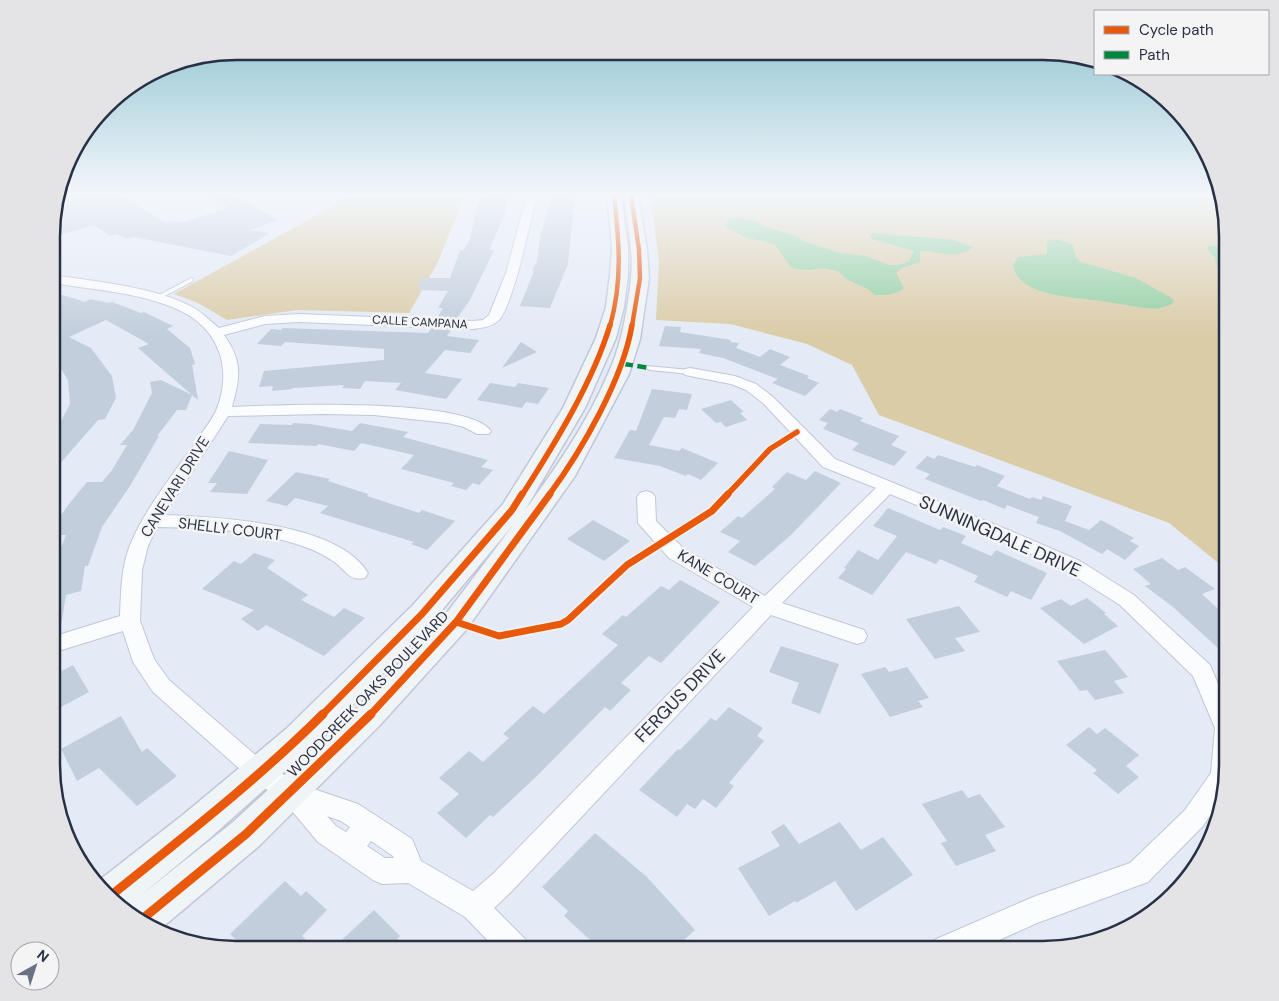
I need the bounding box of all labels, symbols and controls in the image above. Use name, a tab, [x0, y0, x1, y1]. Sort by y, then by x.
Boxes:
legend	[1094, 10, 1269, 75]
text: Cycle path	[1139, 20, 1214, 40]
text: Path	[1139, 45, 1170, 65]
street label: CALLE CAMPANA	[372, 312, 468, 332]
street label: CANEVARI DRIVE	[136, 433, 214, 541]
street label: SUNNINGDALE DRIVE	[915, 489, 1085, 583]
street label: SHELLY COURT	[177, 513, 283, 545]
street label: KANE COURT	[674, 545, 762, 609]
street label: WOODCREEK OAKS BOULEVARD	[283, 607, 453, 781]
street label: FERGUS DRIVE	[629, 644, 731, 748]
north arrow	[10, 941, 60, 991]
text: N	[34, 946, 53, 966]

